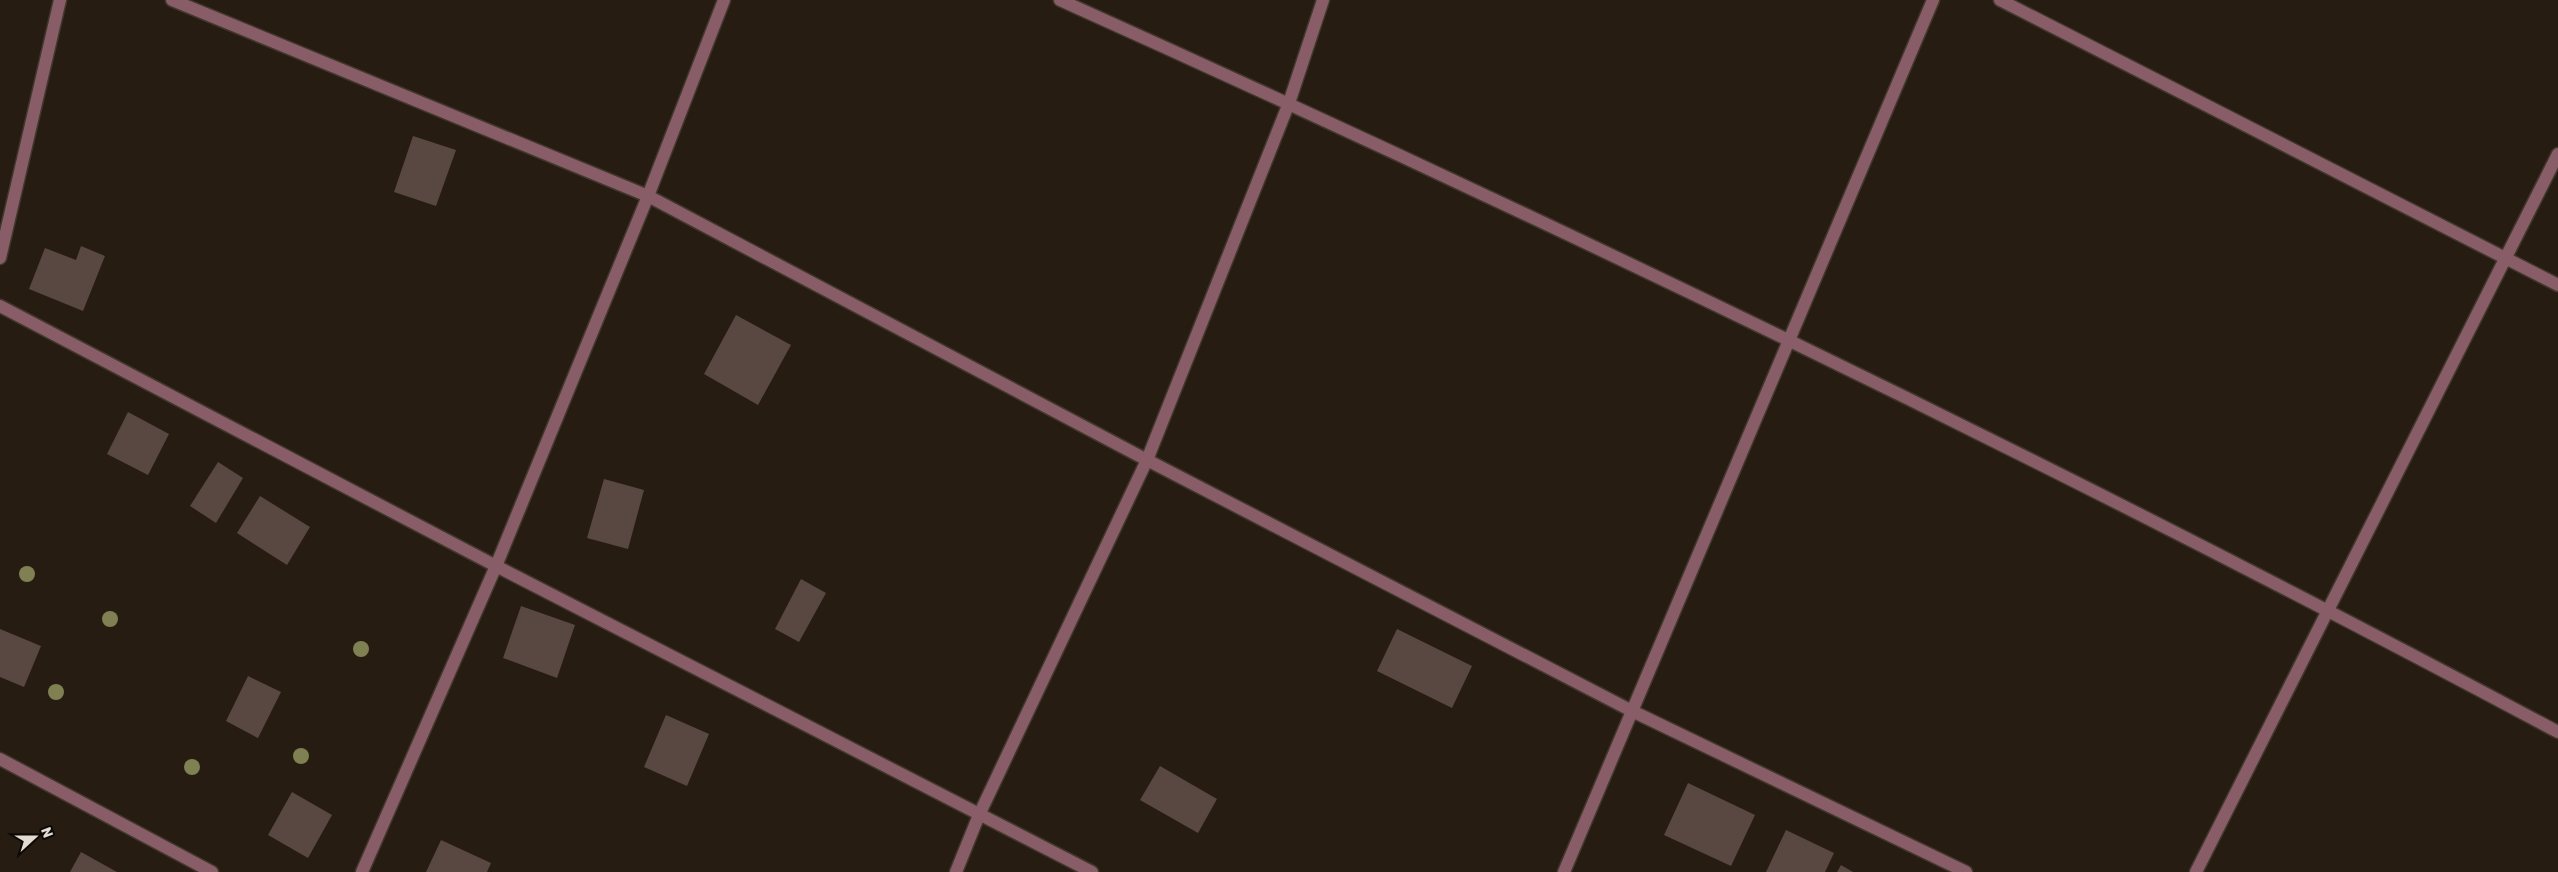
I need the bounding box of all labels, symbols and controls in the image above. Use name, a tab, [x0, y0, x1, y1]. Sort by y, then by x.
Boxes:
north arrow	[10, 812, 60, 862]
text: N	[37, 825, 56, 840]

